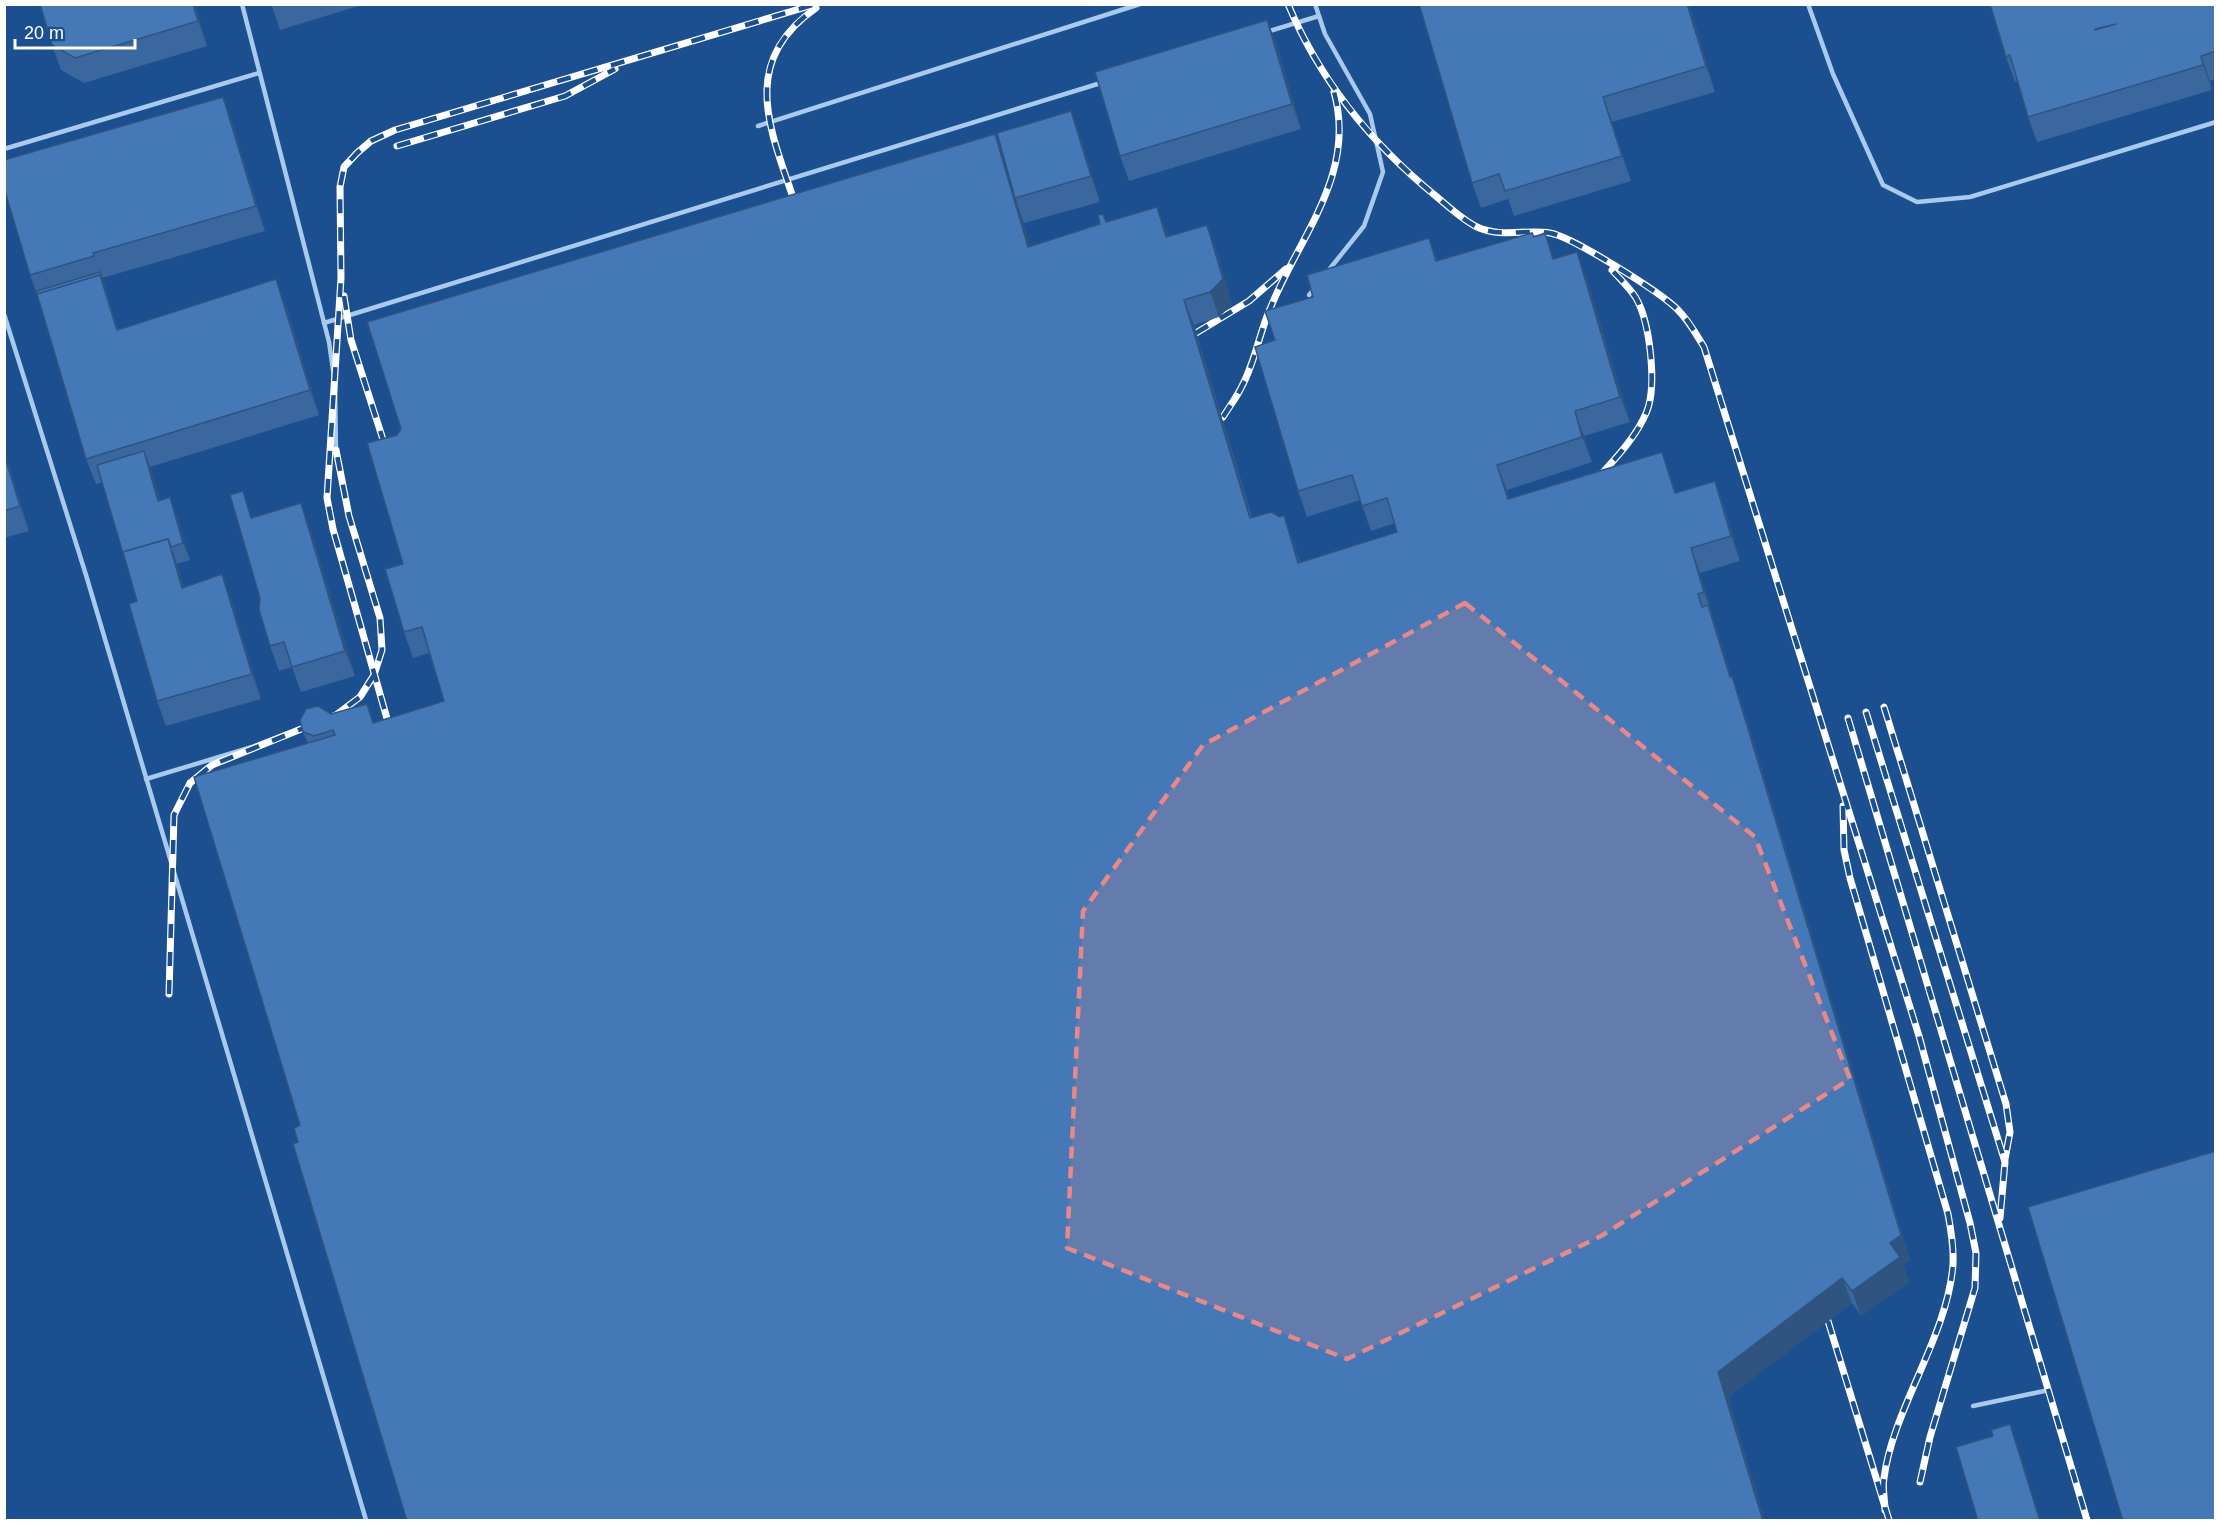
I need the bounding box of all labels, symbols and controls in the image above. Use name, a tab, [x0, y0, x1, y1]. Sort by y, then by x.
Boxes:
scale bar	[15, 12, 135, 50]
text: 20 m	[24, 23, 64, 43]

